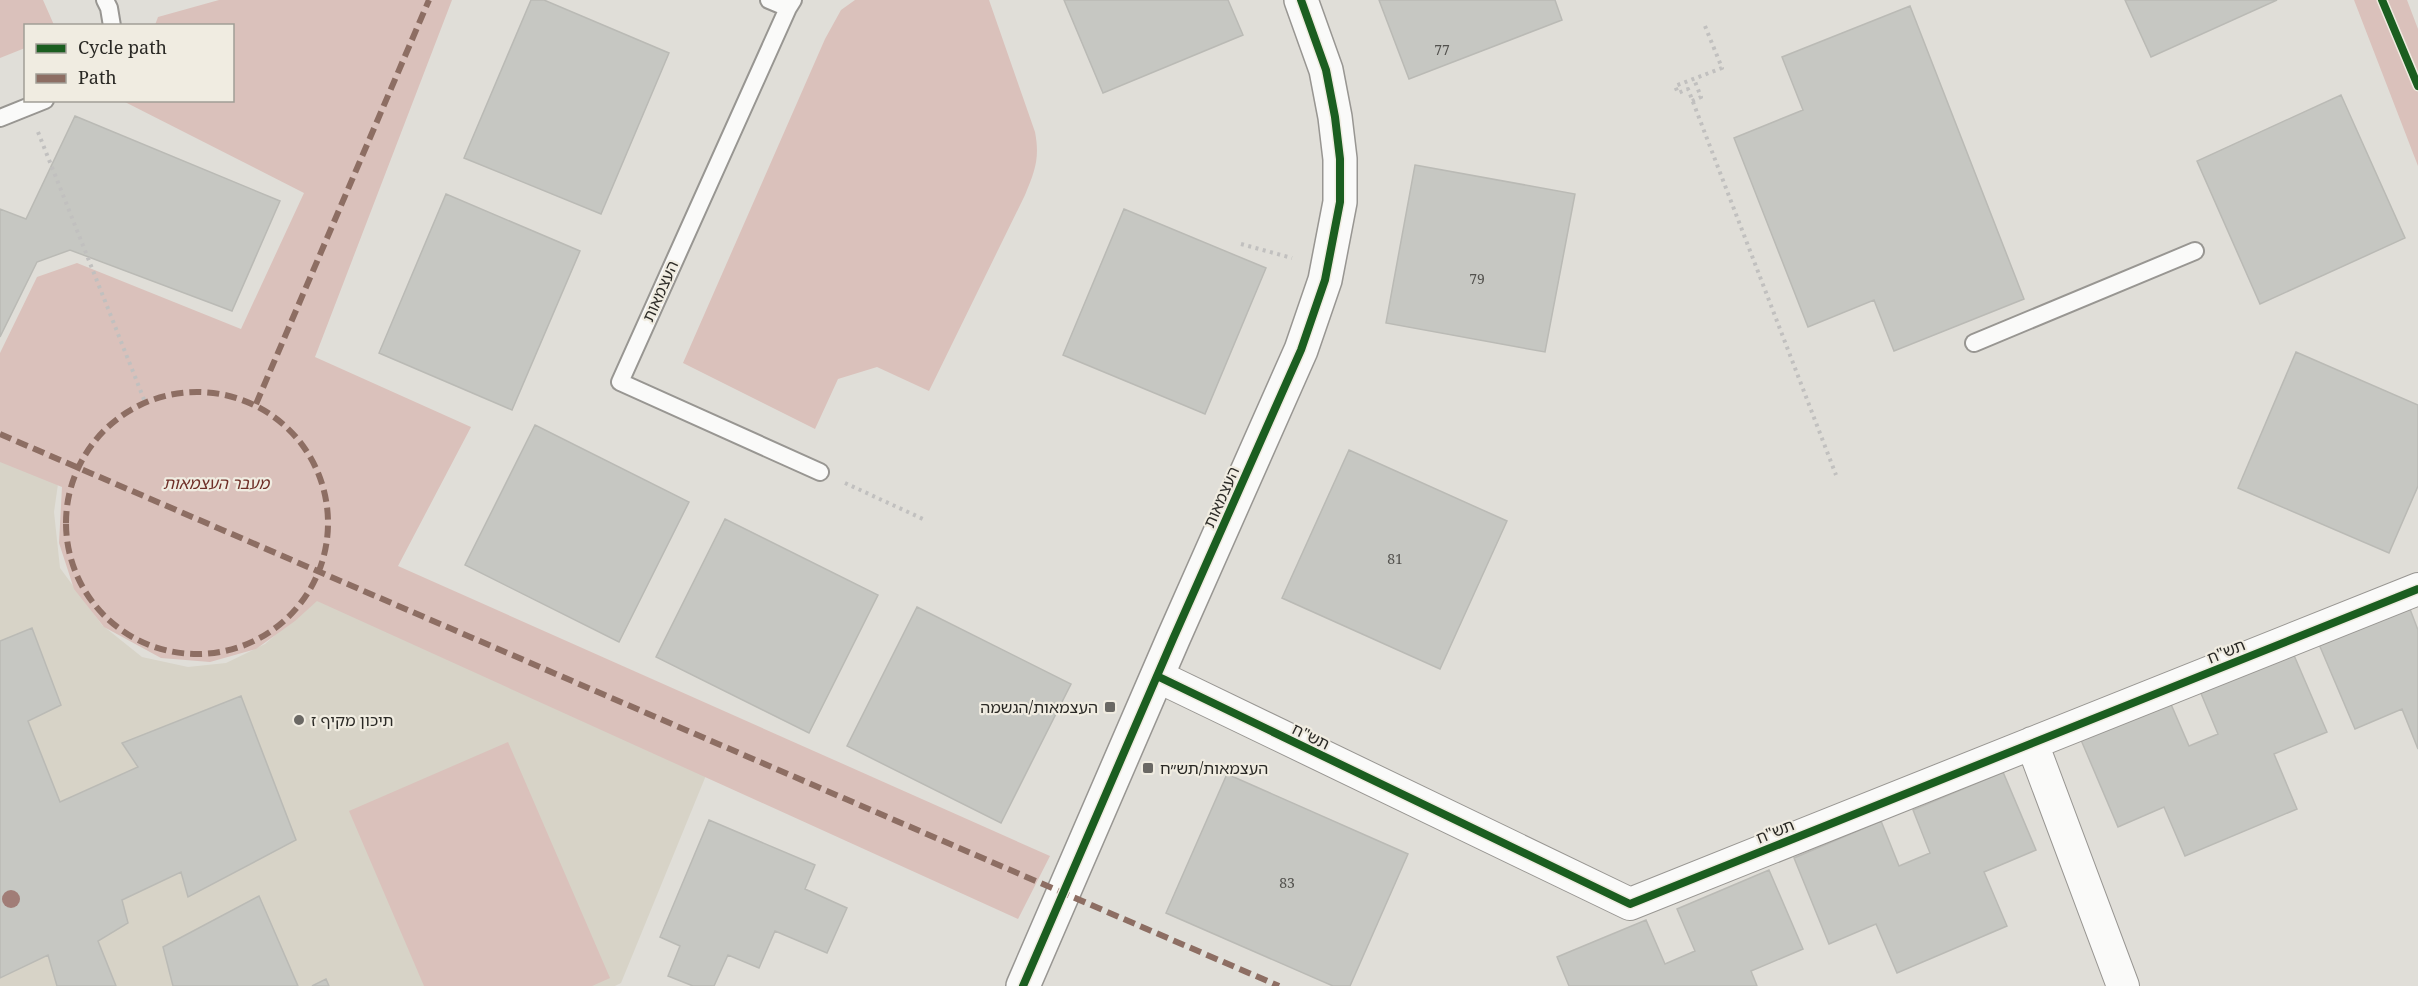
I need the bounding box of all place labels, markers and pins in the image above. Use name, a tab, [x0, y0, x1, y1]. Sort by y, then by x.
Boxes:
place label: העצמאות/הגשמה	[980, 696, 1098, 718]
marker: העצמאות/הגשמה	[1103, 700, 1117, 714]
place label: תיכון מקיף ז	[311, 709, 394, 731]
marker: תיכון מקיף ז	[292, 713, 306, 727]
place label: העצמאות/תש״ח	[1160, 757, 1268, 779]
marker: העצמאות/תש״ח	[1141, 761, 1155, 775]

